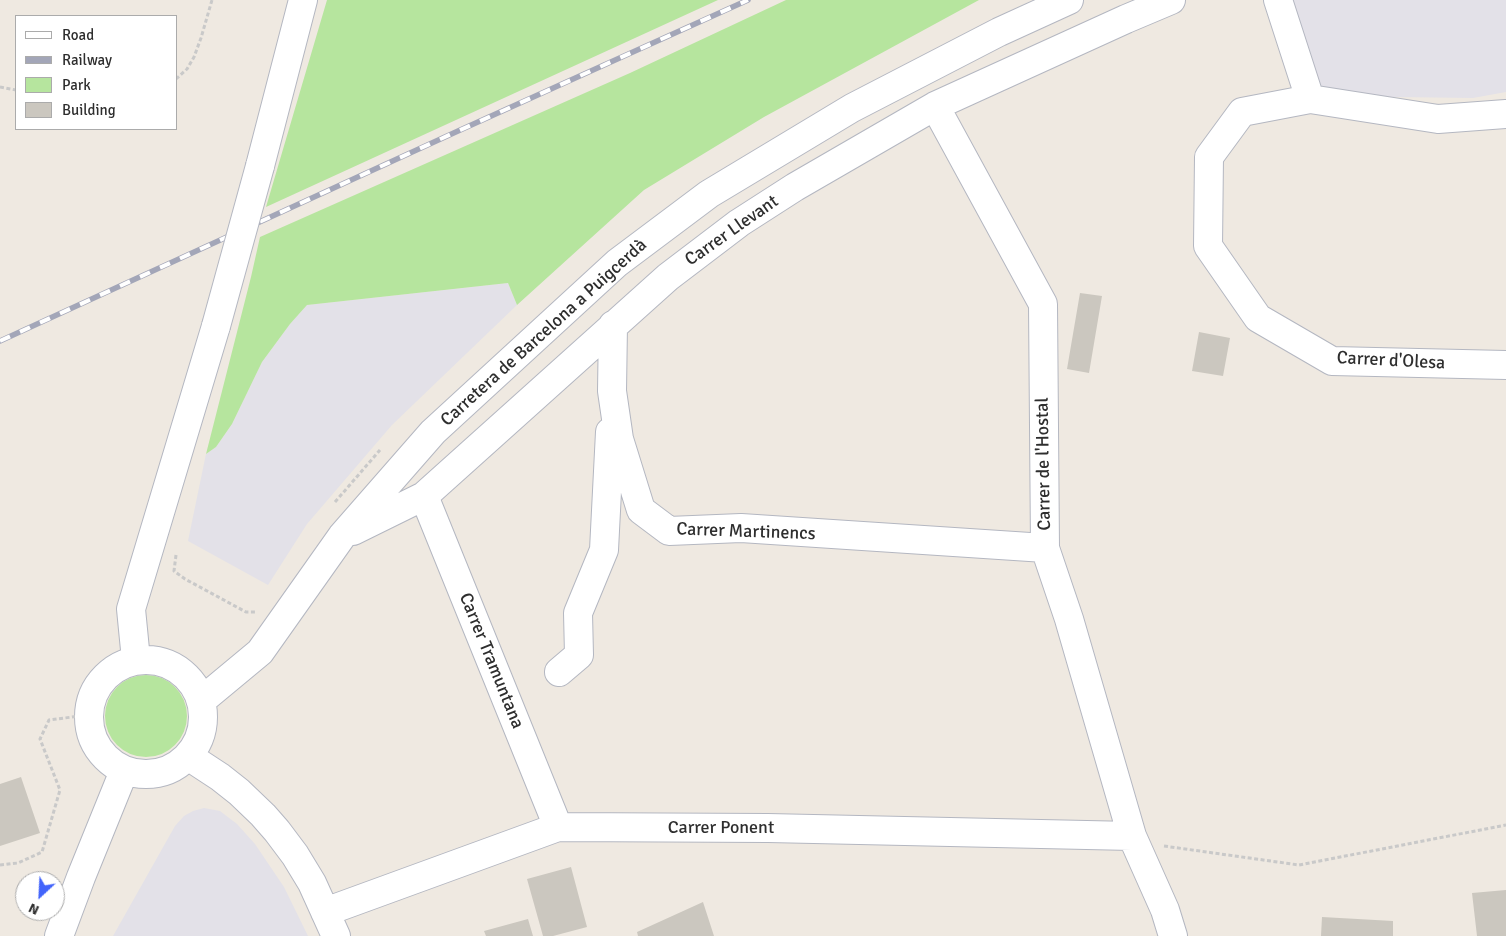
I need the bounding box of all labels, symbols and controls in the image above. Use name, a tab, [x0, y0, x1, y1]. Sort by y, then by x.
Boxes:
legend	[15, 15, 178, 130]
text: Road	[62, 26, 94, 44]
text: Railway	[62, 51, 112, 69]
text: Park	[62, 76, 91, 94]
text: Building	[62, 101, 116, 119]
street label: Carrer Llevant	[681, 191, 783, 271]
street label: Carretera de Barcelona a Puigcerdà	[437, 235, 651, 431]
street label: Carrer d'Olesa	[1336, 347, 1446, 375]
street label: Carrer de l'Hostal	[1032, 397, 1056, 531]
street label: Carrer Martinencs	[676, 519, 816, 545]
street label: Carrer Tramuntana	[454, 590, 528, 732]
street label: Carrer Ponent	[668, 817, 774, 839]
north arrow	[15, 871, 65, 921]
text: N	[26, 899, 42, 919]

